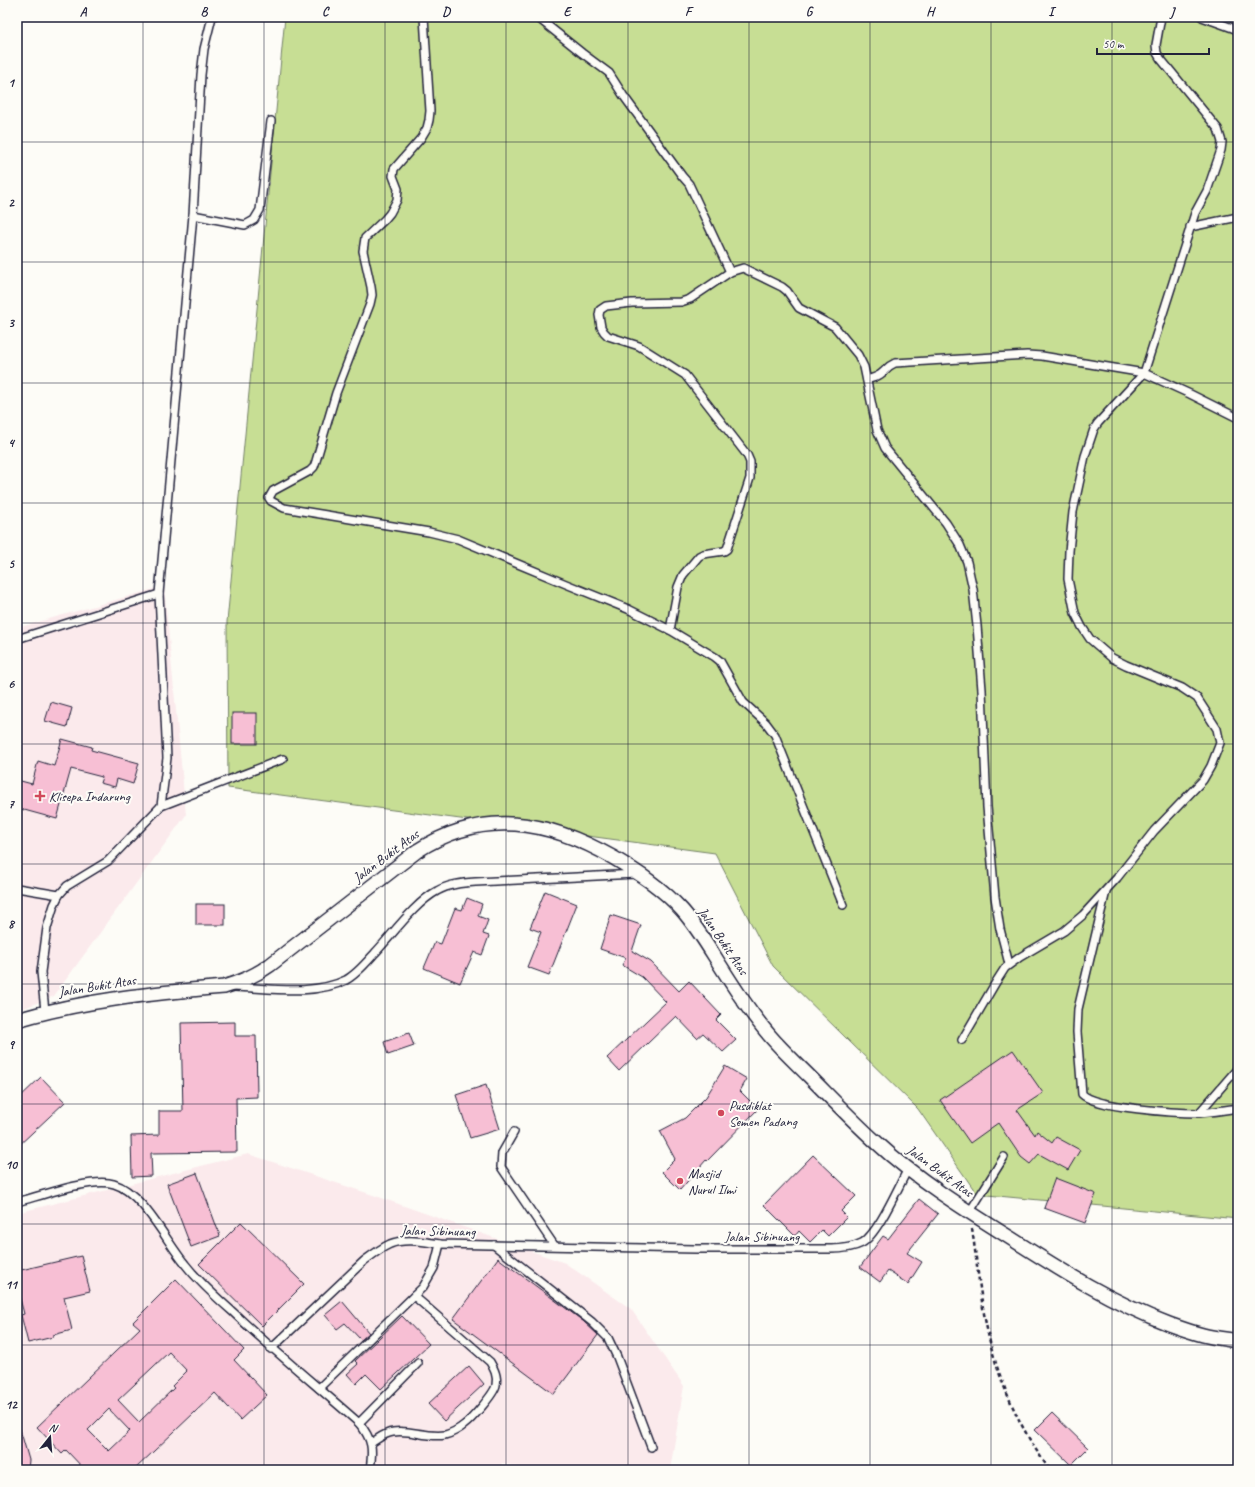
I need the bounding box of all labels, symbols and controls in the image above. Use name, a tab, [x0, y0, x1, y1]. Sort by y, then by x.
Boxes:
text: A	[80, 4, 88, 20]
text: B	[201, 4, 209, 20]
text: C	[322, 4, 330, 20]
text: D	[442, 4, 451, 20]
text: E	[564, 4, 573, 20]
text: F	[685, 4, 694, 20]
text: G	[806, 4, 814, 20]
text: H	[926, 4, 936, 20]
text: I	[1048, 4, 1057, 20]
text: J	[1169, 4, 1176, 20]
scale bar	[1097, 30, 1209, 56]
text: 50 m	[1103, 36, 1125, 52]
text: 1	[8, 75, 16, 91]
text: 2	[8, 195, 15, 211]
text: 3	[8, 315, 15, 331]
text: 4	[8, 435, 16, 451]
text: 5	[8, 556, 15, 572]
text: 6	[8, 676, 15, 692]
place label: Klisepa Indarung	[49, 788, 131, 805]
marker: Klisepa Indarung	[34, 790, 46, 802]
text: 7	[8, 796, 15, 812]
street label: Jalan Bukit Atas	[349, 825, 423, 887]
street label: Jalan Bukit Atas	[694, 903, 753, 979]
text: 8	[8, 916, 16, 932]
street label: Jalan Bukit Atas	[56, 971, 138, 1001]
text: 9	[8, 1037, 15, 1053]
place label: Pusdiklat Semen Padang	[729, 1097, 798, 1130]
marker: Pusdiklat Semen Padang	[716, 1108, 726, 1118]
street label: Jalan Bukit Atas	[903, 1141, 978, 1202]
text: 10	[5, 1157, 18, 1173]
place label: Masjid Nurul Ilmi	[688, 1165, 738, 1198]
marker: Masjid Nurul Ilmi	[675, 1176, 685, 1186]
street label: Jalan Sibinuang	[400, 1222, 476, 1240]
street label: Jalan Sibinuang	[724, 1228, 800, 1245]
text: 11	[5, 1277, 19, 1293]
text: 12	[5, 1397, 18, 1413]
north arrow	[30, 1417, 70, 1457]
text: N	[48, 1420, 60, 1436]

